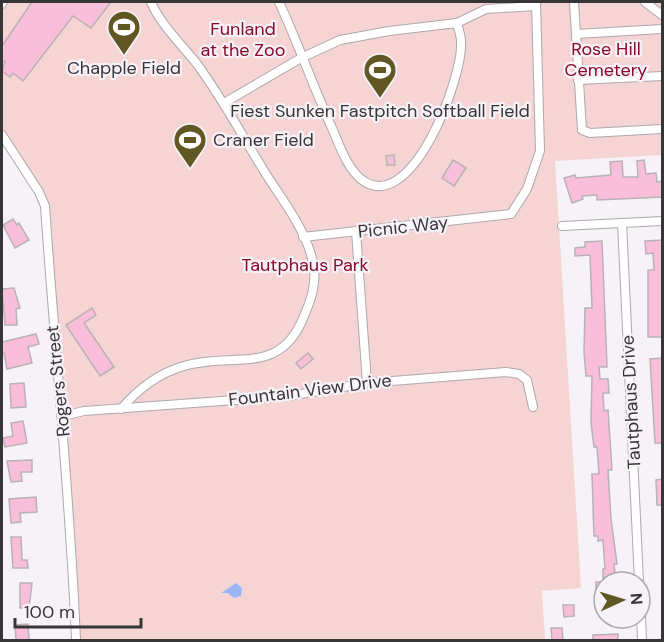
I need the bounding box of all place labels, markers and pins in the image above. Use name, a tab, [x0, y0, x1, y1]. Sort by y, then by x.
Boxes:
sports icon: Chapple Field	[106, 9, 142, 56]
sports icon: Fiest Sunken Fastpitch Softball Field	[362, 52, 398, 99]
place label: Chapple Field	[67, 56, 181, 80]
place label: Fiest Sunken Fastpitch Softball Field	[230, 99, 530, 123]
sports icon: Craner Field	[172, 122, 208, 169]
place label: Craner Field	[213, 128, 314, 152]

